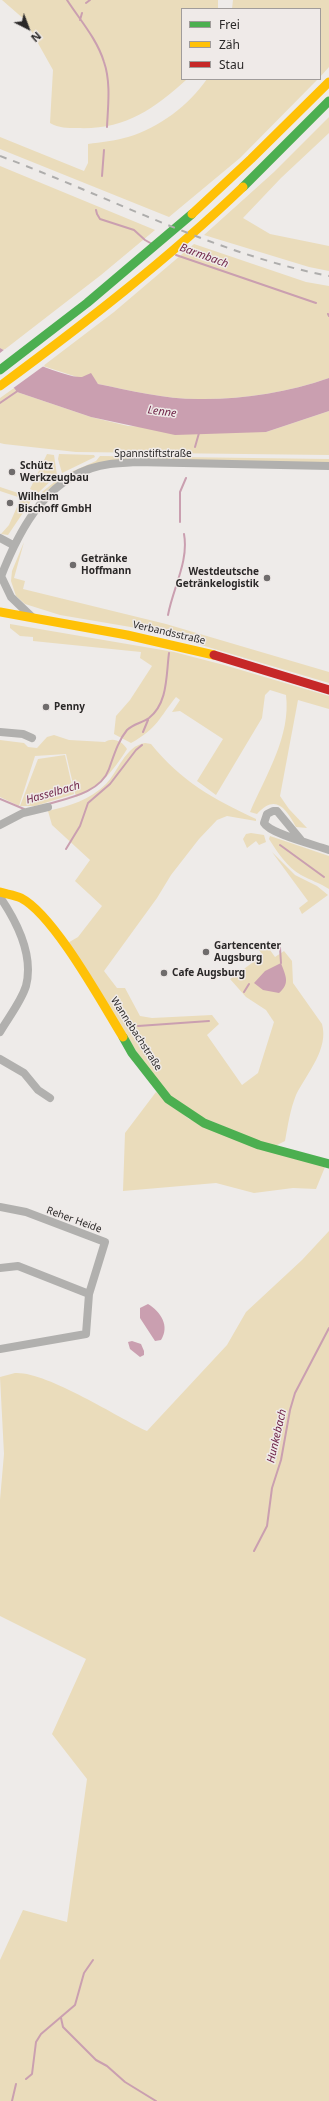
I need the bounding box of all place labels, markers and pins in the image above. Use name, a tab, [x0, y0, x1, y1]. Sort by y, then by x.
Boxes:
place label: Schütz Werkzeugbau	[20, 460, 89, 484]
marker: Schütz Werkzeugbau	[7, 467, 17, 477]
place label: Wilhelm Bischoff GmbH	[18, 491, 92, 514]
marker: Wilhelm Bischoff GmbH	[5, 498, 15, 508]
place label: Getränke Hoffmann	[81, 553, 131, 576]
marker: Getränke Hoffmann	[68, 560, 78, 570]
place label: Westdeutsche Getränkelogistik	[175, 566, 259, 590]
marker: Westdeutsche Getränkelogistik	[262, 573, 272, 583]
place label: Penny	[54, 701, 85, 713]
marker: Penny	[41, 702, 51, 712]
place label: Gartencenter Augsburg	[214, 940, 281, 964]
marker: Gartencenter Augsburg	[201, 947, 211, 957]
place label: Cafe Augsburg	[172, 967, 245, 979]
marker: Cafe Augsburg	[159, 968, 169, 978]

